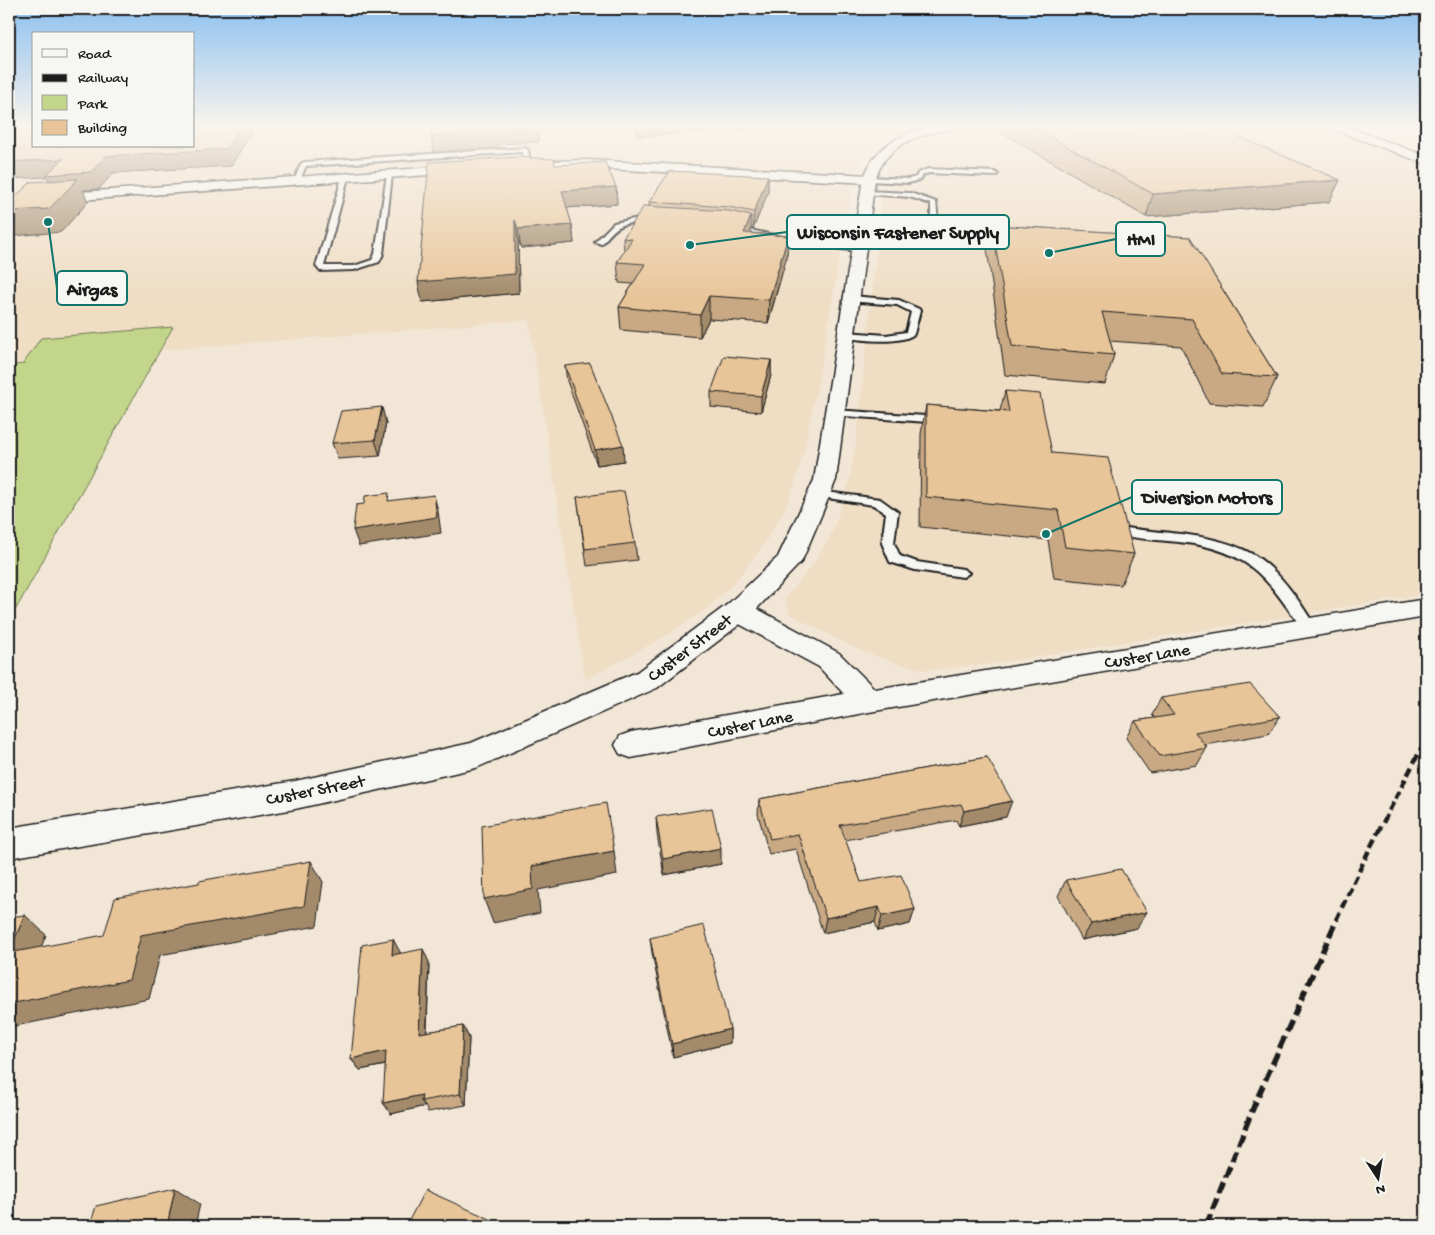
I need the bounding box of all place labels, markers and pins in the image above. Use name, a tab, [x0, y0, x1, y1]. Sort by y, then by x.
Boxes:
callout: Wisconsin Fastener Supply	[787, 215, 1009, 249]
callout: HMI	[1116, 222, 1165, 256]
callout: Airgas	[57, 271, 127, 305]
callout: Diversion Motors	[1132, 480, 1282, 514]

